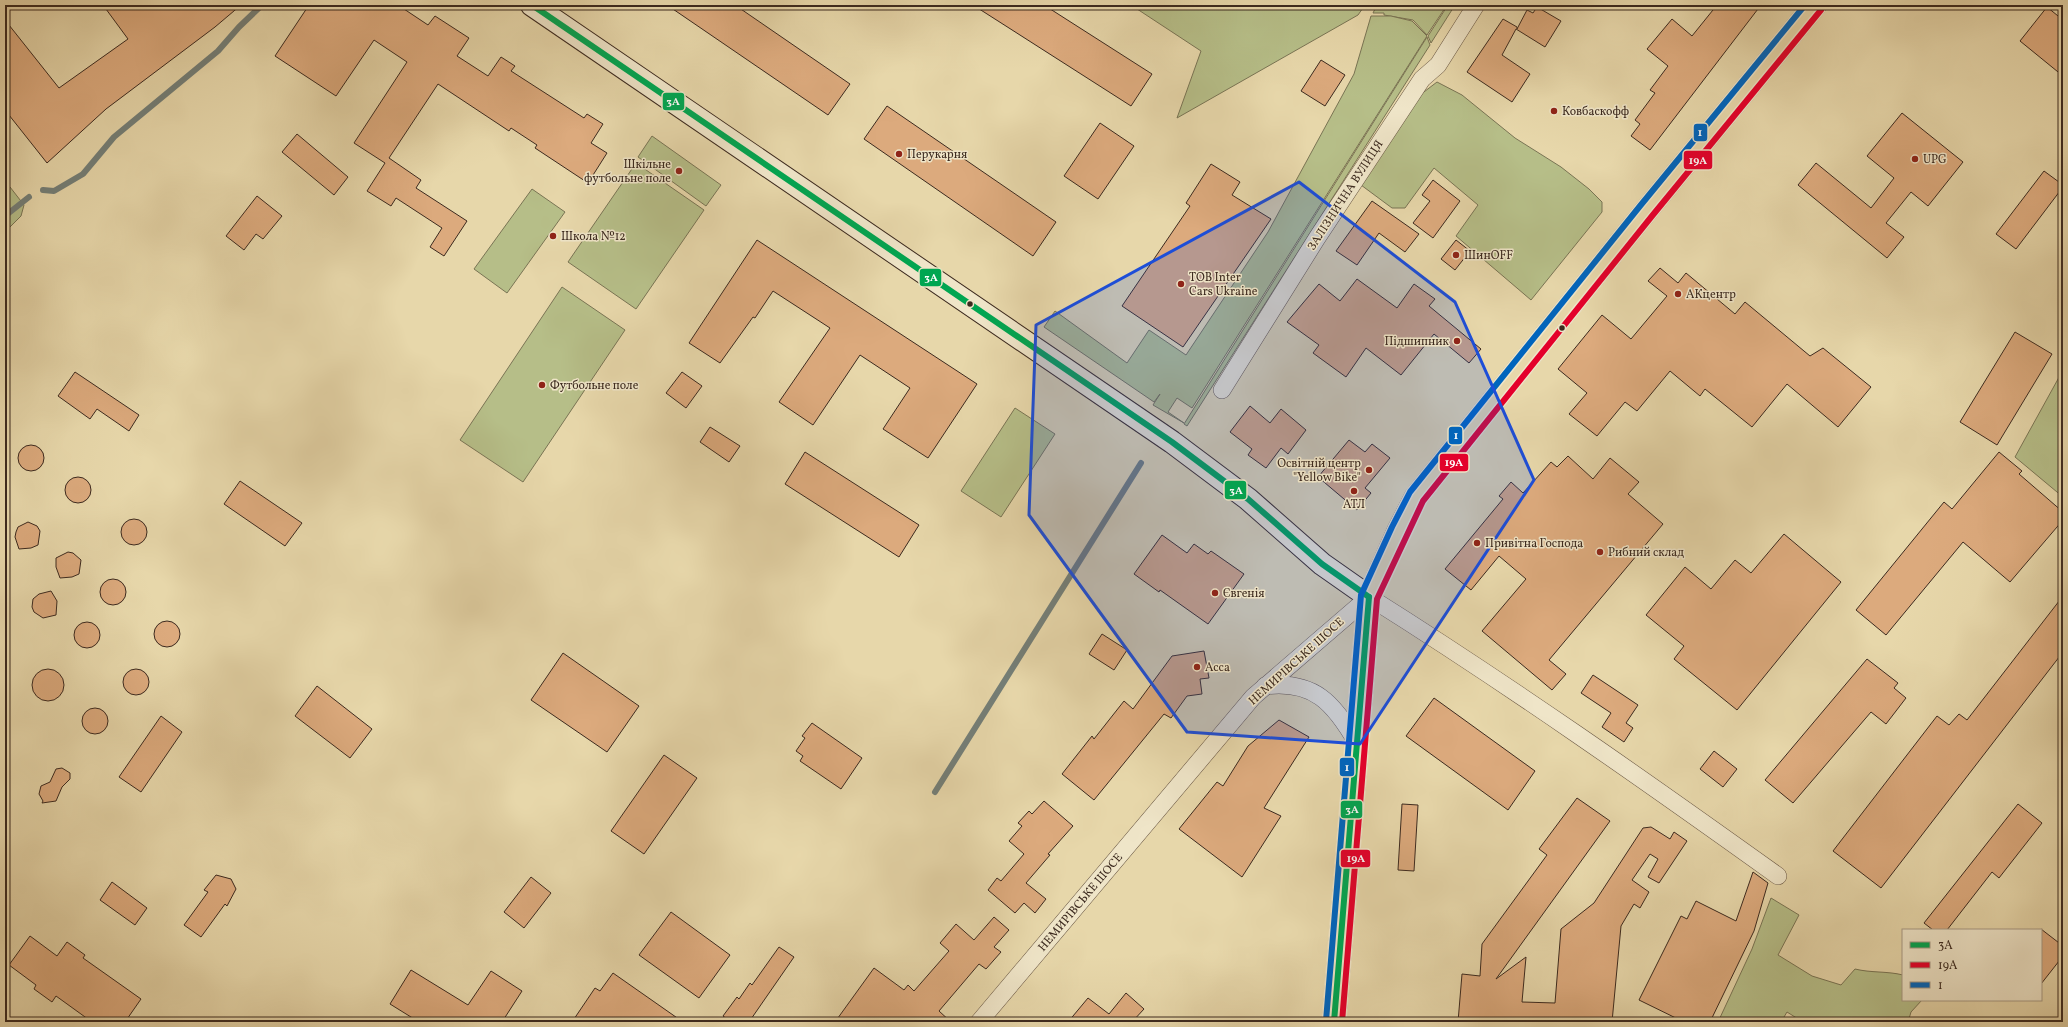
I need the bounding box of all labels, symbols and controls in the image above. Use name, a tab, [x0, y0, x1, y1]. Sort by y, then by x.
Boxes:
line badge: 3А	[662, 92, 685, 111]
text: 3А	[666, 95, 680, 110]
place label: Ковбаскофф	[1562, 104, 1629, 120]
marker: Ковбаскофф	[1549, 106, 1559, 116]
line badge: 1	[1693, 123, 1708, 142]
text: 1	[1698, 126, 1702, 141]
street label: ЗАЛІЗНИЧНА ВУЛИЦЯ	[1304, 137, 1388, 254]
place label: Перукарня	[907, 147, 967, 163]
marker: Перукарня	[894, 149, 904, 159]
line badge: 19А	[1683, 150, 1713, 170]
place label: UPG	[1923, 152, 1947, 168]
text: 19А	[1689, 154, 1707, 169]
marker: UPG	[1910, 154, 1920, 164]
place label: Шкільне футбольне поле	[584, 157, 671, 187]
marker: Шкільне футбольне поле	[674, 166, 684, 176]
place label: Школа №12	[561, 229, 626, 245]
marker: Школа №12	[548, 231, 558, 241]
place label: ШинOFF	[1464, 248, 1513, 264]
marker: ШинOFF	[1451, 250, 1461, 260]
line badge: 3А	[919, 268, 942, 287]
place label: ТОВ Inter Cars Ukraine	[1189, 270, 1258, 300]
text: 3А	[924, 271, 938, 286]
marker: ТОВ Inter Cars Ukraine	[1176, 279, 1186, 289]
place label: АКцентр	[1686, 287, 1736, 303]
marker: АКцентр	[1673, 289, 1683, 299]
unlabelled marker	[965, 299, 975, 309]
unlabelled marker	[1557, 323, 1567, 333]
place label: Підшипник	[1384, 334, 1450, 350]
marker: Підшипник	[1452, 336, 1462, 346]
place label: Футбольне поле	[550, 378, 639, 394]
marker: Футбольне поле	[537, 380, 547, 390]
line badge: 1	[1448, 426, 1463, 445]
text: 1	[1454, 429, 1458, 444]
line badge: 19А	[1439, 453, 1469, 472]
place label: Освітній центр "Yellow Bike"	[1277, 456, 1361, 486]
text: 19А	[1445, 456, 1463, 471]
marker: Освітній центр "Yellow Bike"	[1364, 465, 1374, 475]
line badge: 3А	[1224, 480, 1247, 500]
text: 3А	[1229, 484, 1243, 499]
marker: АТЛ	[1349, 486, 1359, 496]
place label: АТЛ	[1343, 497, 1365, 513]
place label: Привітна Господа	[1485, 536, 1583, 552]
marker: Привітна Господа	[1472, 538, 1482, 548]
place label: Рибний склад	[1608, 545, 1684, 561]
marker: Рибний склад	[1595, 547, 1605, 557]
place label: Євгенія	[1223, 586, 1265, 602]
marker: Євгенія	[1210, 588, 1220, 598]
street label: НЕМИРІВСЬКЕ ШОСЕ	[1245, 614, 1348, 709]
place label: Асса	[1205, 660, 1230, 676]
marker: Асса	[1192, 662, 1202, 672]
line badge: 1	[1339, 757, 1355, 777]
text: 1	[1345, 761, 1349, 776]
line badge: 3А	[1340, 800, 1363, 819]
text: 3А	[1345, 803, 1359, 818]
line badge: 19А	[1340, 849, 1371, 868]
street label: НЕМИРІВСЬКЕ ШОСЕ	[1035, 850, 1127, 955]
text: 19А	[1347, 852, 1365, 867]
legend	[1902, 929, 2042, 1001]
text: 3А	[1938, 938, 1953, 954]
text: 19А	[1938, 958, 1958, 974]
text: 1	[1938, 978, 1943, 994]

